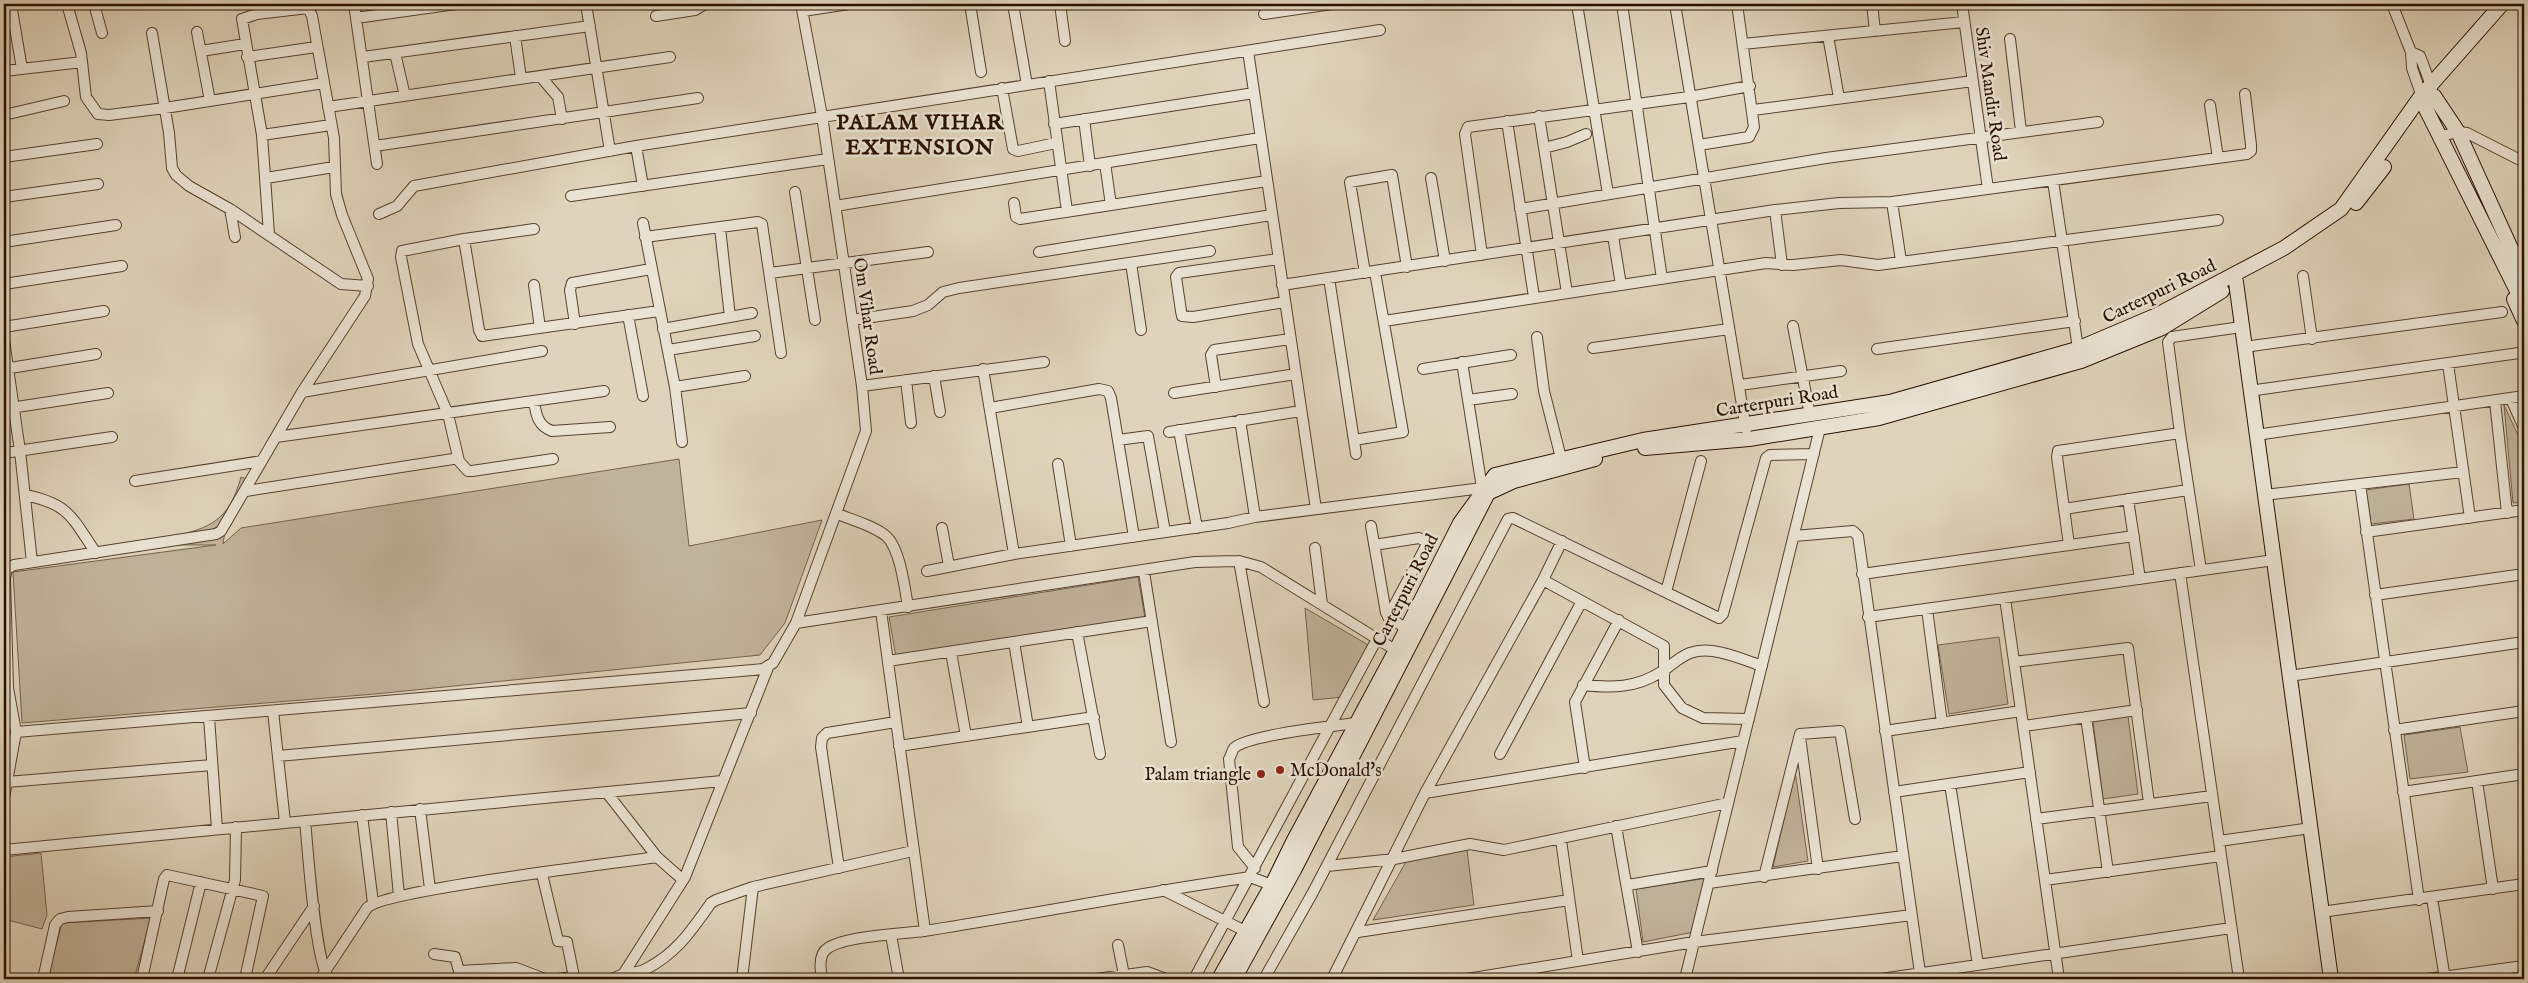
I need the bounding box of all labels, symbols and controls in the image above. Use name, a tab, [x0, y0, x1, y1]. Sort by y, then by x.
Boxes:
street label: Shiv Mandir Road	[1969, 26, 2010, 163]
district label: PALAM VIHAR EXTENSION	[836, 109, 1004, 162]
street label: Carterpuri Road	[2099, 255, 2220, 330]
street label: Om Vihar Road	[847, 256, 886, 377]
street label: Carterpuri Road	[1715, 381, 1840, 423]
street label: Carterpuri Road	[1368, 530, 1445, 651]
place label: McDonald's	[1290, 760, 1382, 783]
place label: Palam triangle	[1145, 764, 1251, 787]
marker: McDonald's	[1274, 764, 1286, 776]
marker: Palam triangle	[1255, 768, 1267, 780]

